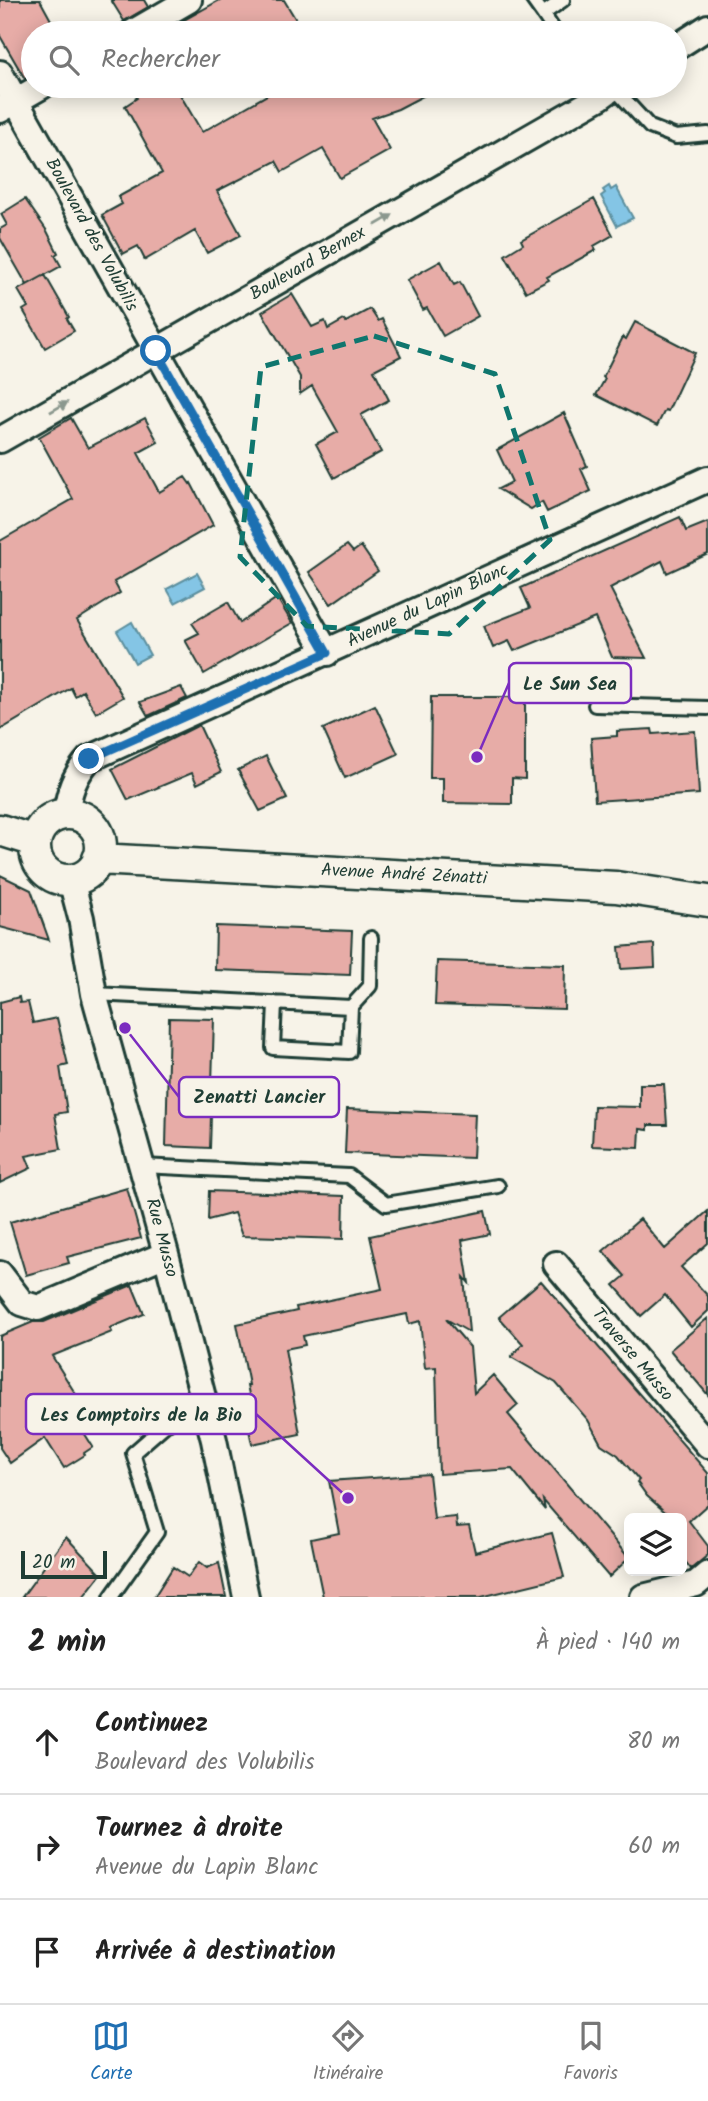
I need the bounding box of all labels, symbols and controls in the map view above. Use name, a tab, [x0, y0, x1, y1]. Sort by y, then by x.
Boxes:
search box	[21, 21, 687, 98]
text: Rechercher	[101, 39, 220, 81]
icon: search	[45, 41, 83, 79]
street label: Boulevard des Volubilis	[37, 153, 145, 317]
one-way arrow	[375, 214, 394, 226]
street label: Boulevard Bernex	[245, 219, 372, 309]
route start	[140, 335, 171, 366]
one-way arrow	[50, 401, 69, 413]
street label: Avenue du Lapin Blanc	[343, 556, 513, 656]
callout: Le Sun Sea	[509, 663, 631, 703]
text: Le Sun Sea	[523, 670, 617, 700]
route end	[73, 743, 104, 774]
street label: Avenue André Zénatti	[320, 856, 488, 894]
callout: Zenatti Lancier	[179, 1077, 339, 1117]
text: Zenatti Lancier	[193, 1083, 326, 1113]
street label: Rue Musso	[137, 1195, 185, 1281]
street label: Traverse Musso	[584, 1302, 680, 1408]
callout: Les Comptoirs de la Bio	[26, 1394, 256, 1434]
text: Les Comptoirs de la Bio	[40, 1401, 242, 1431]
map controls	[624, 1513, 687, 1576]
button: layers	[624, 1513, 687, 1576]
scale bar	[21, 1548, 107, 1580]
text: 20 m	[32, 1548, 75, 1578]
text: 2 min	[28, 1619, 106, 1667]
text: À pied · 140 m	[536, 1625, 680, 1661]
text: Continuez	[95, 1703, 208, 1745]
icon: ahead	[28, 1723, 66, 1761]
text: 80 m	[627, 1724, 680, 1760]
text: Boulevard des Volubilis	[95, 1745, 315, 1781]
text: Tournez à droite	[95, 1808, 283, 1850]
icon: right	[28, 1828, 66, 1866]
text: 60 m	[628, 1829, 680, 1865]
text: Avenue du Lapin Blanc	[95, 1850, 319, 1886]
text: Arrivée à destination	[95, 1931, 336, 1973]
icon: arrive	[28, 1933, 66, 1971]
tab: Carte	[90, 2017, 133, 2089]
tab: Itinéraire	[313, 2017, 383, 2089]
tab: Favoris	[564, 2017, 618, 2089]

